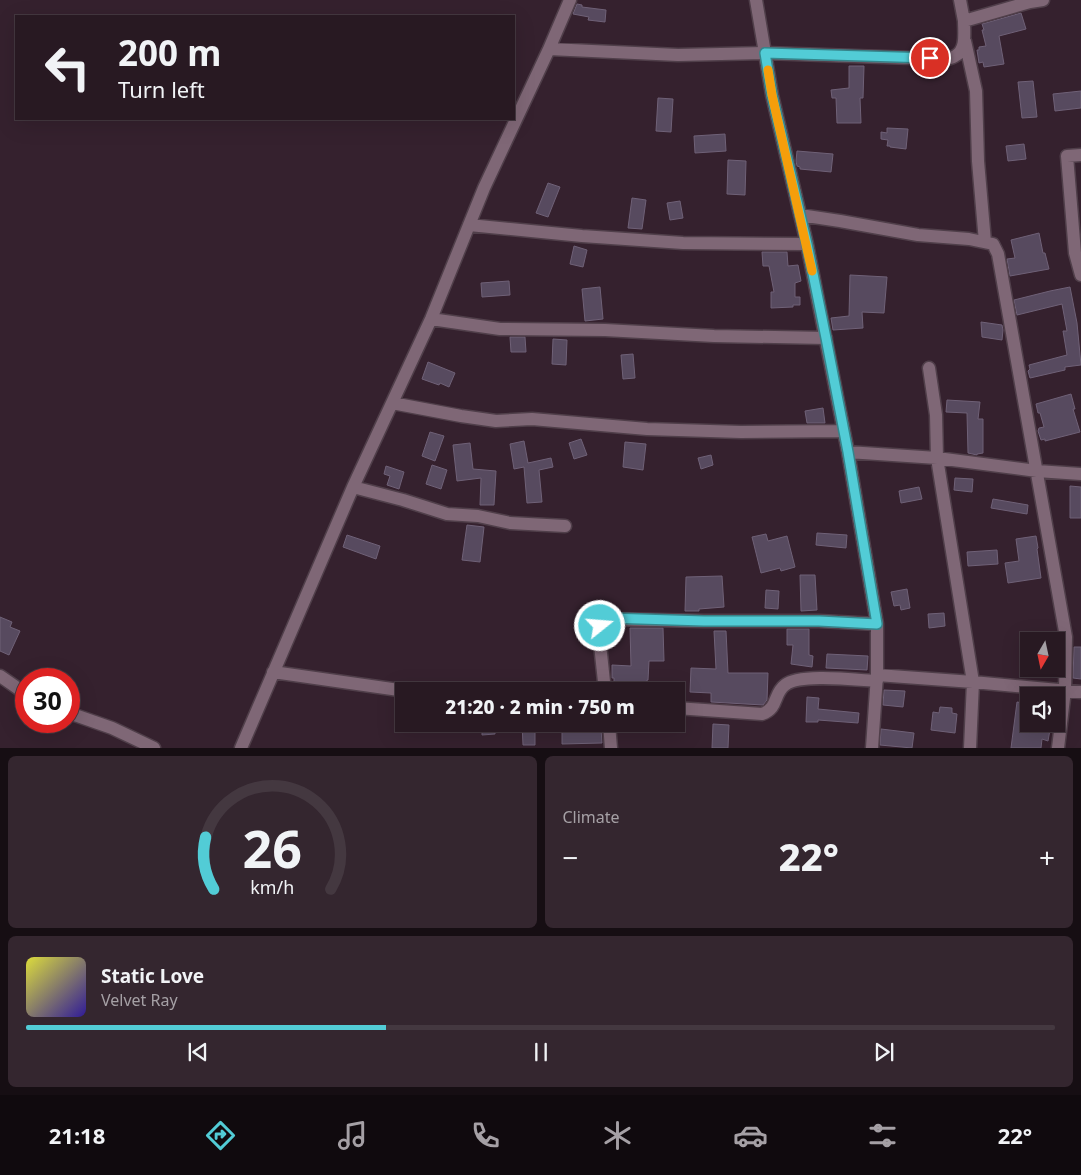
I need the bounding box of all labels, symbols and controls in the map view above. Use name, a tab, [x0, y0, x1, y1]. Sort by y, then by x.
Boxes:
text: 200 m	[118, 29, 221, 76]
icon: left	[35, 35, 100, 100]
pin	[909, 37, 951, 79]
icon: arrive	[916, 44, 944, 72]
text: Turn left	[118, 74, 205, 104]
position arrow	[573, 599, 625, 651]
north arrow	[1020, 632, 1065, 678]
map controls	[1020, 632, 1065, 732]
speed limit sign: 30	[15, 668, 80, 733]
button: sound	[1020, 687, 1065, 732]
text: 21:20 · 2 min · 750 m	[445, 694, 635, 720]
text: Climate	[563, 806, 620, 828]
text: 26	[243, 812, 302, 883]
text: 22°	[779, 830, 839, 882]
text: −	[563, 838, 579, 876]
text: +	[1039, 838, 1055, 876]
text: km/h	[250, 875, 294, 899]
text: Static Love	[101, 963, 204, 989]
text: Velvet Ray	[101, 989, 178, 1011]
icon: previous	[184, 1038, 212, 1066]
icon: pause	[527, 1038, 555, 1066]
icon: next	[870, 1038, 898, 1066]
icon: directions	[203, 1118, 238, 1153]
icon: music	[335, 1118, 370, 1153]
icon: phone	[468, 1118, 503, 1153]
icon: climate	[600, 1118, 635, 1153]
icon: car	[733, 1118, 768, 1153]
icon: filters	[865, 1118, 900, 1153]
text: 21:18	[49, 1120, 105, 1150]
text: 22°	[998, 1120, 1032, 1150]

